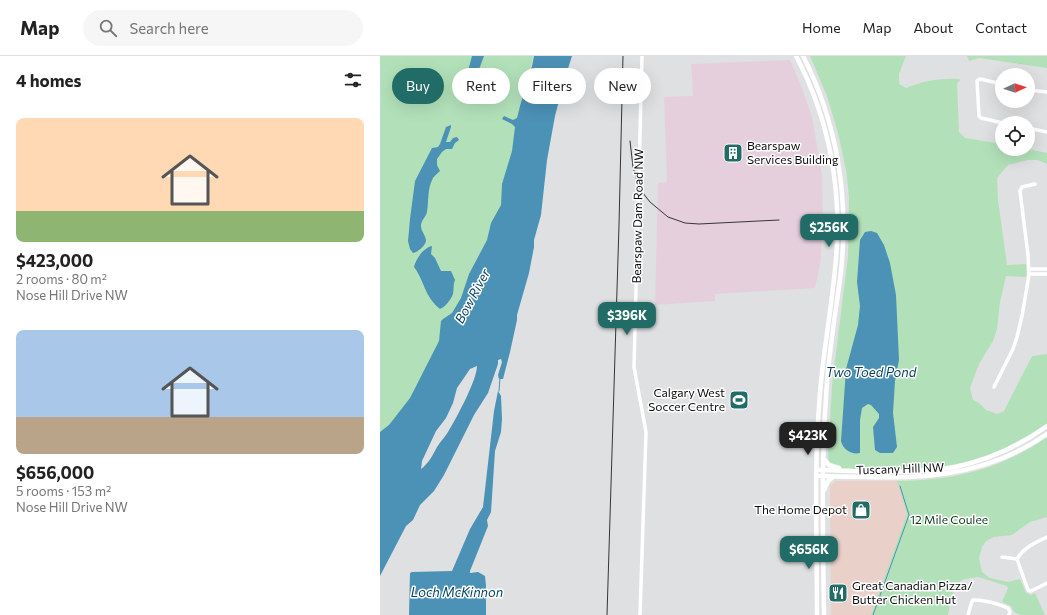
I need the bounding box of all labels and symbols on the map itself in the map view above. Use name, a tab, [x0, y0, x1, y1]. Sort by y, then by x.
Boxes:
north arrow	[995, 68, 1035, 108]
place label: Bearspaw Services Building	[747, 138, 839, 166]
building icon: Bearspaw Services Building	[722, 142, 744, 164]
street label: Bearspaw Dam Road NW	[629, 148, 645, 284]
pin: $256K	[801, 214, 857, 248]
water label: Bow River	[451, 265, 493, 326]
pin: $396K	[599, 302, 655, 336]
water label: Two Toed Pond	[826, 364, 917, 380]
place label: Calgary West Soccer Centre	[648, 385, 725, 413]
sports icon: Calgary West Soccer Centre	[728, 389, 750, 411]
pin: $423K	[780, 422, 836, 456]
street label: Tuscany Hill NW	[856, 459, 944, 477]
shop icon: The Home Depot	[850, 499, 872, 521]
place label: The Home Depot	[754, 502, 847, 516]
park label: 12 Mile Coulee	[910, 512, 988, 526]
pin: $656K	[781, 536, 837, 570]
place label: Great Canadian Pizza/ Butter Chicken Hut	[852, 578, 972, 606]
restaurant icon: Great Canadian Pizza/ Butter Chicken Hut	[827, 582, 849, 604]
water label: Loch McKinnon	[411, 584, 503, 600]

